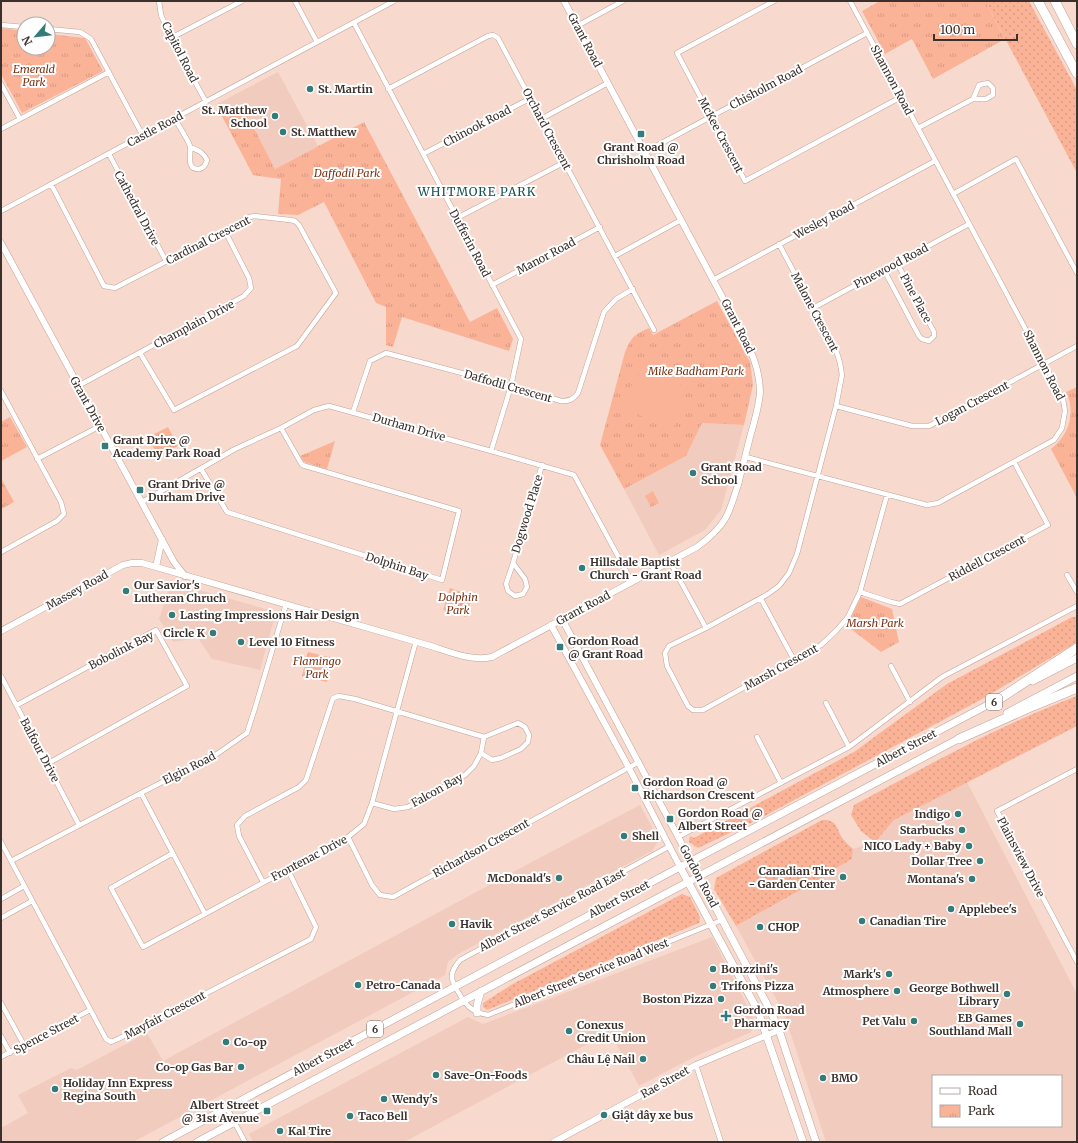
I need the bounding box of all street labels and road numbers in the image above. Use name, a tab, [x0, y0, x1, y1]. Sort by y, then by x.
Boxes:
street label: Grant Road	[565, 11, 605, 70]
street label: Capitol Road	[159, 19, 201, 85]
street label: Shannon Road	[868, 43, 916, 118]
street label: Chisholm Road	[727, 62, 805, 112]
street label: Orchard Crescent	[520, 86, 575, 173]
street label: McKee Crescent	[695, 95, 747, 176]
street label: Chinook Road	[441, 102, 514, 150]
street label: Castle Road	[125, 108, 186, 150]
street label: Cathedral Drive	[111, 168, 163, 248]
street label: Wesley Road	[790, 198, 857, 242]
street label: Dufferin Road	[446, 207, 494, 279]
street label: Cardinal Crescent	[163, 212, 253, 267]
street label: Manor Road	[514, 234, 578, 277]
street label: Pinewood Road	[851, 240, 931, 292]
street label: Malone Crescent	[788, 270, 842, 355]
street label: Pine Place	[897, 271, 935, 325]
street label: Grant Road	[718, 296, 758, 356]
street label: Champlain Drive	[151, 297, 237, 351]
street label: Shannon Road	[1020, 327, 1068, 403]
street label: Daffodil Crescent	[462, 367, 554, 405]
street label: Grant Drive	[67, 374, 109, 434]
street label: Logan Crescent	[933, 377, 1012, 428]
street label: Durham Drive	[371, 410, 447, 444]
street label: Dogwood Place	[508, 473, 546, 555]
street label: Riddell Crescent	[946, 531, 1029, 584]
street label: Dolphin Bay	[364, 549, 431, 583]
street label: Massey Road	[43, 567, 111, 613]
street label: Grant Road	[554, 588, 613, 628]
street label: Bobolink Bay	[86, 627, 156, 672]
street label: Marsh Crescent	[742, 641, 821, 693]
road number: 6	[986, 694, 1002, 710]
street label: Balfour Drive	[17, 716, 63, 785]
street label: Albert Street	[872, 726, 940, 770]
street label: Elgin Road	[160, 749, 218, 787]
street label: Falcon Bay	[409, 770, 466, 810]
street label: Richardson Crescent	[430, 815, 532, 880]
street label: Plainsview Drive	[994, 815, 1048, 900]
street label: Frontenac Drive	[268, 832, 350, 884]
street label: Gordon Road	[677, 842, 722, 910]
street label: Albert Street Service Road East	[476, 865, 628, 955]
street label: Albert Street	[585, 877, 653, 921]
street label: Albert Street Service Road West	[510, 935, 671, 1011]
street label: Mayfair Crescent	[122, 987, 209, 1042]
street label: Spence Street	[11, 1011, 82, 1057]
road number: 6	[367, 1021, 383, 1037]
street label: Albert Street	[289, 1035, 357, 1079]
street label: Rae Street	[638, 1063, 692, 1101]

